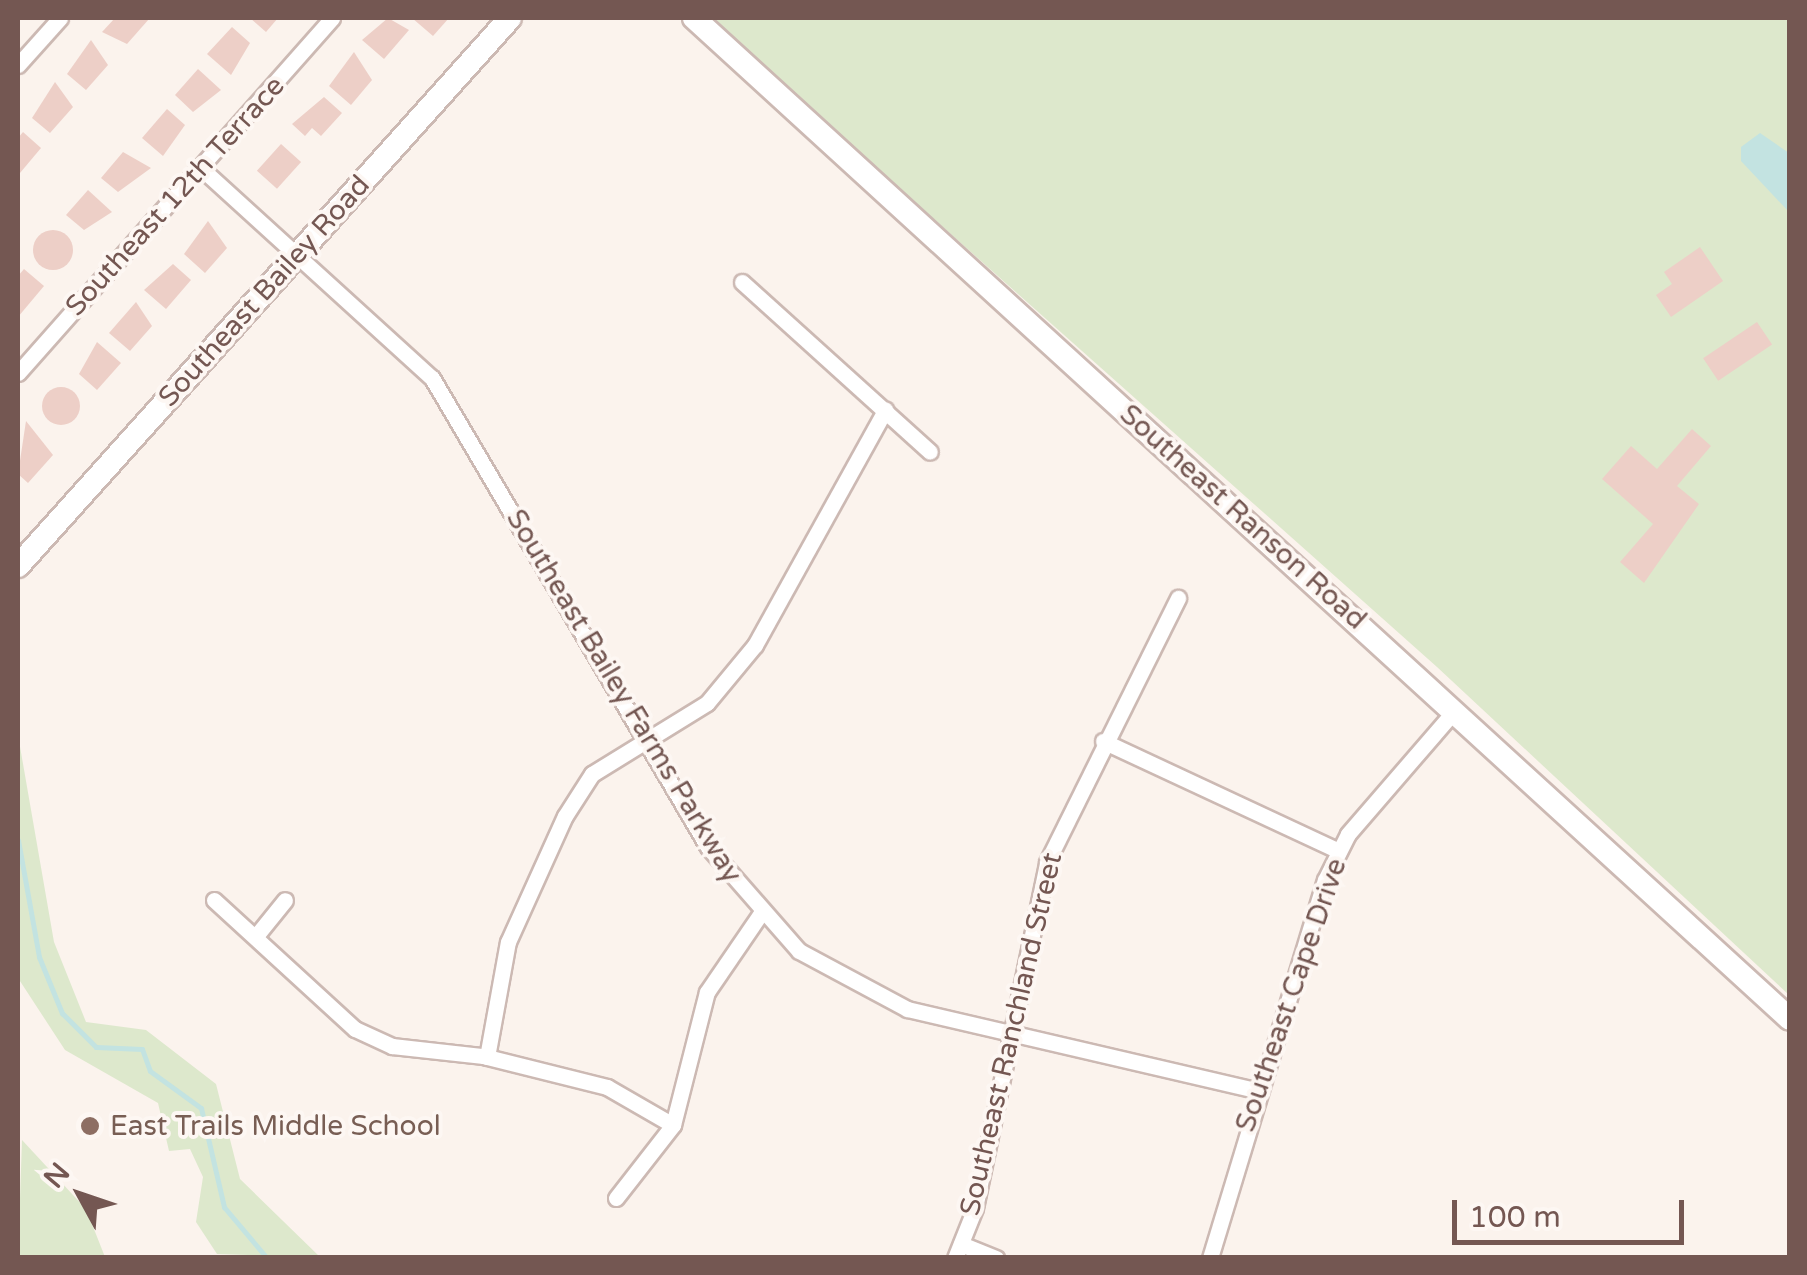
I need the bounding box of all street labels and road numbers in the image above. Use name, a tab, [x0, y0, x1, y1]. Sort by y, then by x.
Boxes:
street label: Southeast 12th Terrace	[58, 69, 292, 323]
street label: Southeast Bailey Road	[151, 168, 377, 414]
street label: Southeast Ranson Road	[1113, 398, 1373, 636]
street label: Southeast Bailey Farms Parkway	[499, 503, 749, 889]
street label: Southeast Ranchland Street	[953, 849, 1069, 1219]
street label: Southeast Cape Drive	[1228, 854, 1354, 1136]

